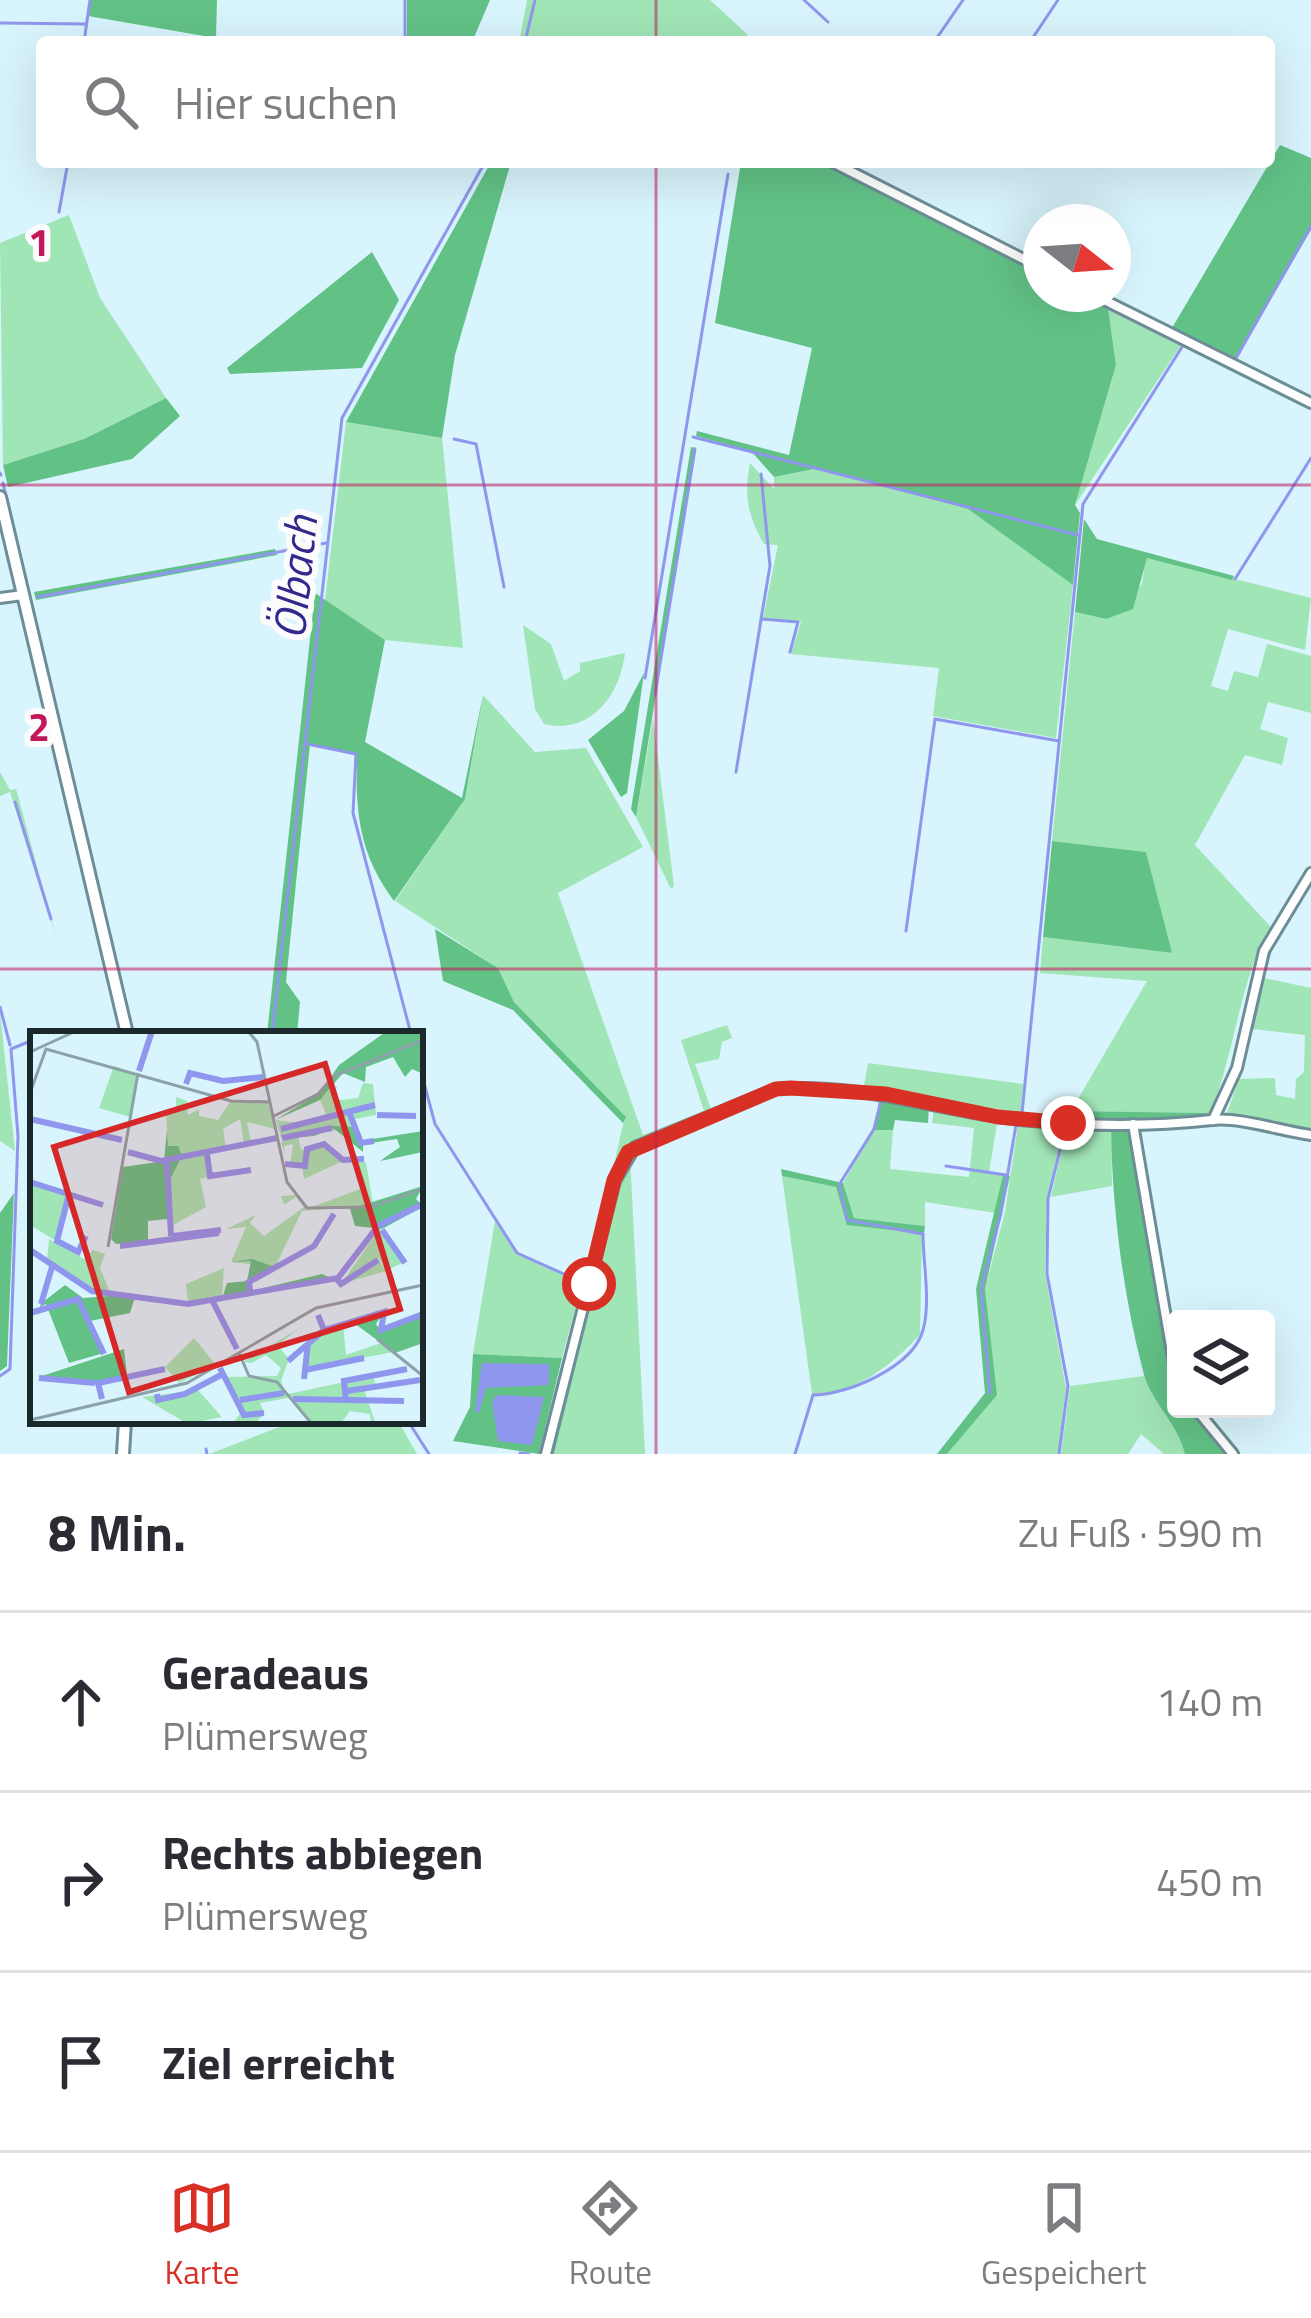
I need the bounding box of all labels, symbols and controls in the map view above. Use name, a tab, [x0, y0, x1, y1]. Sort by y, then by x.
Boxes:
search box	[36, 36, 1275, 168]
text: Hier suchen	[174, 68, 398, 136]
icon: search	[78, 69, 144, 135]
north arrow	[1023, 204, 1131, 312]
text: 1	[28, 212, 50, 271]
water label: Ölbach	[254, 510, 334, 642]
text: 2	[28, 697, 50, 756]
inset map	[30, 1031, 423, 1424]
route end	[1041, 1096, 1095, 1150]
route start	[562, 1257, 616, 1311]
map controls	[1167, 1310, 1275, 1418]
button: layers	[1167, 1310, 1275, 1418]
text: 8 Min.	[48, 1493, 186, 1571]
text: Zu Fuß · 590 m	[1018, 1503, 1263, 1562]
text: Geradeaus	[162, 1638, 369, 1706]
icon: ahead	[48, 1669, 114, 1735]
text: 140 m	[1156, 1672, 1263, 1731]
text: Plümersweg	[162, 1706, 368, 1765]
text: Rechts abbiegen	[162, 1818, 483, 1886]
icon: right	[48, 1849, 114, 1915]
text: 450 m	[1156, 1852, 1263, 1911]
text: Plümersweg	[162, 1886, 368, 1945]
text: Ziel erreicht	[162, 2028, 395, 2096]
icon: arrive	[48, 2029, 114, 2095]
tab: Karte	[165, 2175, 240, 2297]
tab: Route	[569, 2175, 652, 2297]
tab: Gespeichert	[981, 2175, 1146, 2297]

